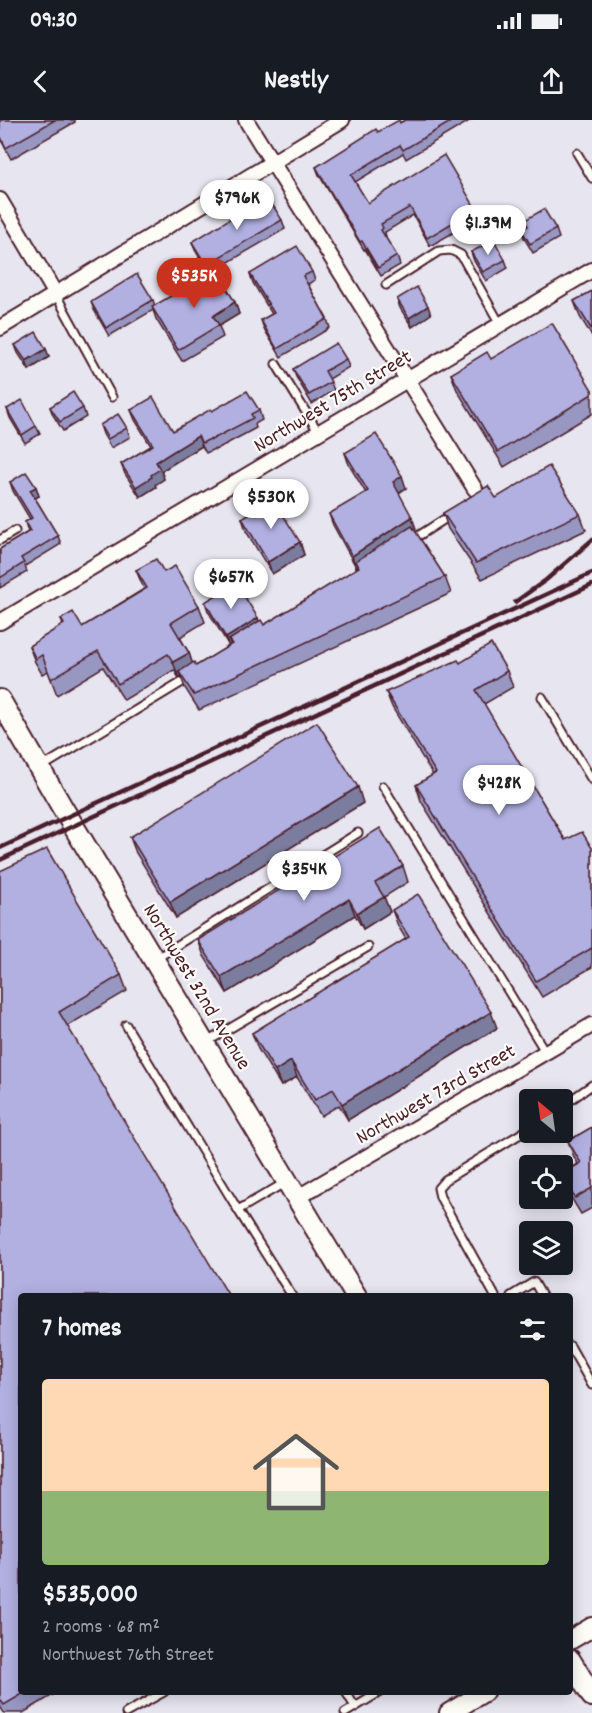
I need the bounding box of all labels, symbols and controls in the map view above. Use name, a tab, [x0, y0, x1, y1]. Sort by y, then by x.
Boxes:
text: 09:30	[30, 6, 77, 37]
text: Nestly	[264, 62, 328, 101]
icon: back	[24, 65, 57, 98]
icon: share	[535, 65, 568, 98]
pin: $796K	[195, 180, 279, 231]
text: $796K	[214, 185, 260, 213]
pin: $1.39M	[439, 205, 537, 256]
text: $1.39M	[464, 210, 512, 238]
pin: $535K	[152, 258, 236, 309]
text: $535K	[171, 263, 217, 291]
street label: Northwest 75th Street	[249, 343, 419, 462]
pin: $530K	[229, 479, 313, 530]
text: $530K	[247, 484, 295, 512]
pin: $657K	[189, 559, 273, 610]
text: $657K	[208, 564, 254, 592]
pin: $428K	[457, 765, 541, 816]
text: $428K	[477, 770, 521, 798]
pin: $354K	[262, 851, 346, 902]
text: $354K	[281, 856, 327, 884]
street label: Northwest 32nd Avenue	[134, 899, 257, 1076]
street label: Northwest 73rd Street	[351, 1038, 522, 1154]
north arrow	[519, 1089, 573, 1143]
map controls	[519, 1089, 573, 1275]
button: locate	[519, 1155, 573, 1209]
button: layers	[519, 1221, 573, 1275]
text: 7 homes	[42, 1311, 122, 1348]
icon: filters	[516, 1313, 549, 1346]
icon: home	[242, 1418, 350, 1526]
text: $535,000	[42, 1577, 138, 1614]
text: 2 rooms · 68 m²	[42, 1614, 160, 1642]
text: Northwest 76th Street	[42, 1642, 214, 1670]

